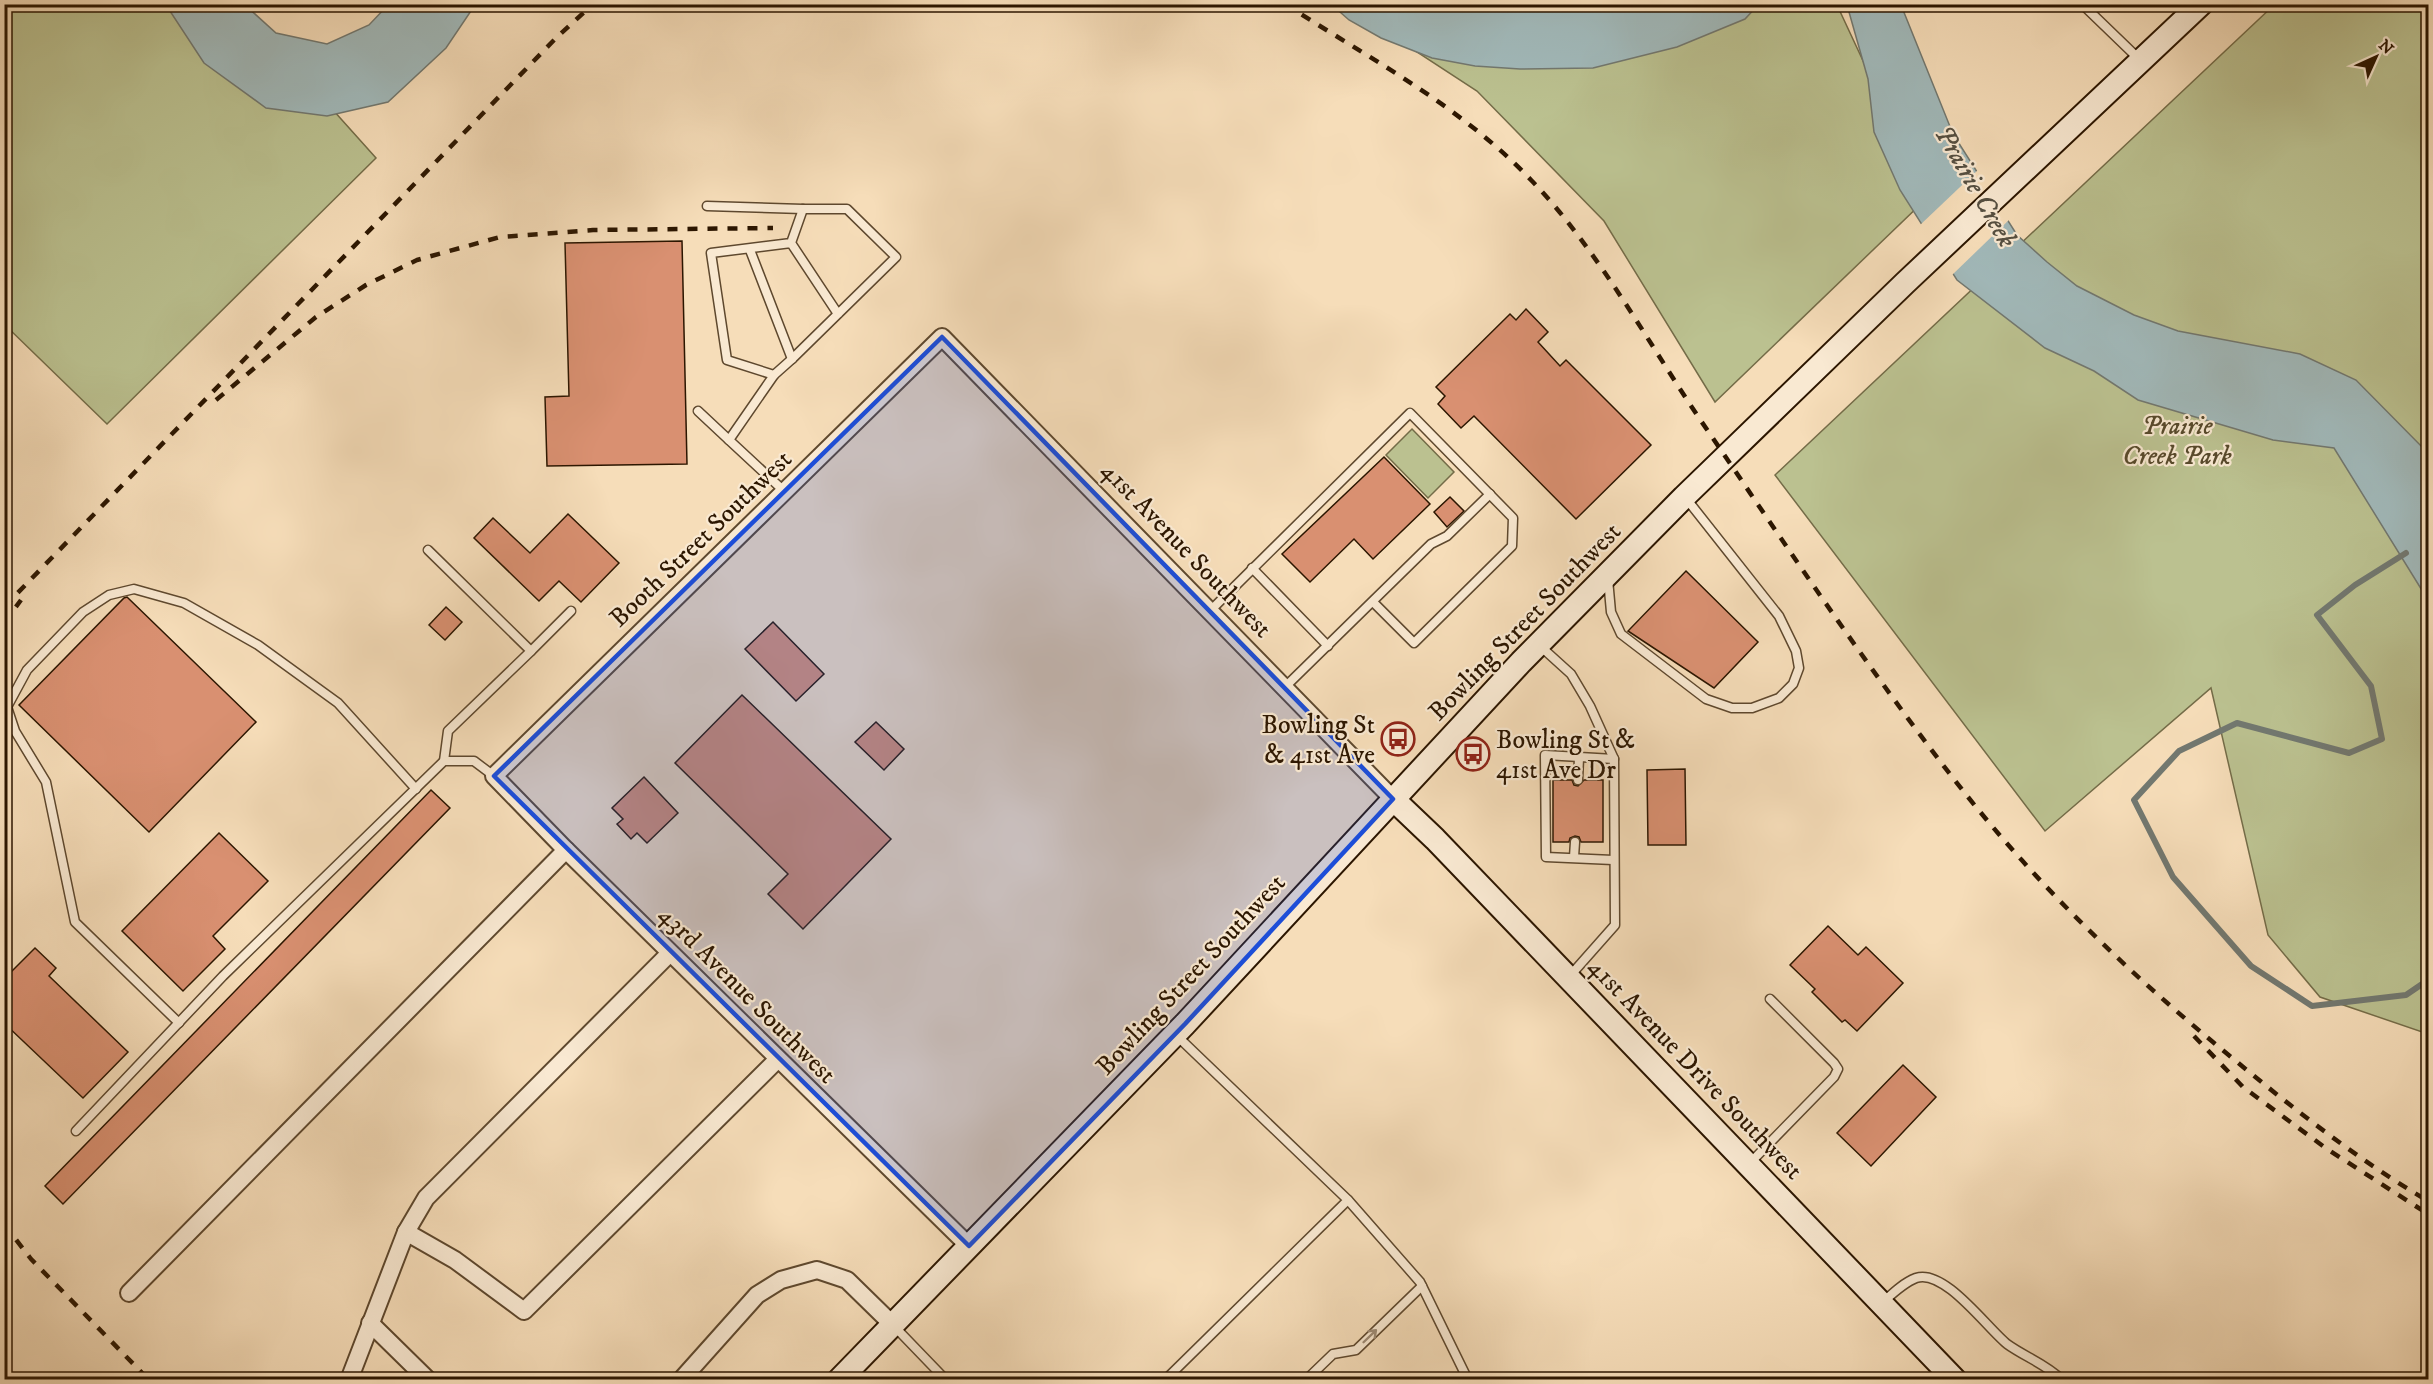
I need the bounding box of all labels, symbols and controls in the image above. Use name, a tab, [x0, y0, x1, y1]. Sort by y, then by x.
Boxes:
north arrow	[2346, 27, 2406, 87]
text: N	[2374, 35, 2398, 59]
water label: Prairie Creek	[1927, 119, 2024, 254]
park label: Prairie Creek Park	[2122, 410, 2232, 473]
street label: Booth Street Southwest	[603, 443, 799, 635]
street label: 41st Avenue Southwest	[1093, 455, 1279, 645]
street label: Bowling Street Southwest	[1422, 516, 1629, 728]
place label: Bowling St & 41st Ave	[1261, 709, 1375, 772]
bus stop icon: Bowling St & 41st Ave	[1380, 721, 1416, 757]
place label: Bowling St & 41st Ave Dr	[1496, 724, 1635, 787]
bus stop icon: Bowling St & 41st Ave Dr	[1455, 736, 1491, 772]
street label: Bowling Street Southwest	[1089, 867, 1293, 1083]
street label: 43rd Avenue Southwest	[651, 899, 843, 1091]
street label: 41st Avenue Drive Southwest	[1580, 951, 1810, 1187]
one-way arrow	[1362, 1329, 1377, 1344]

